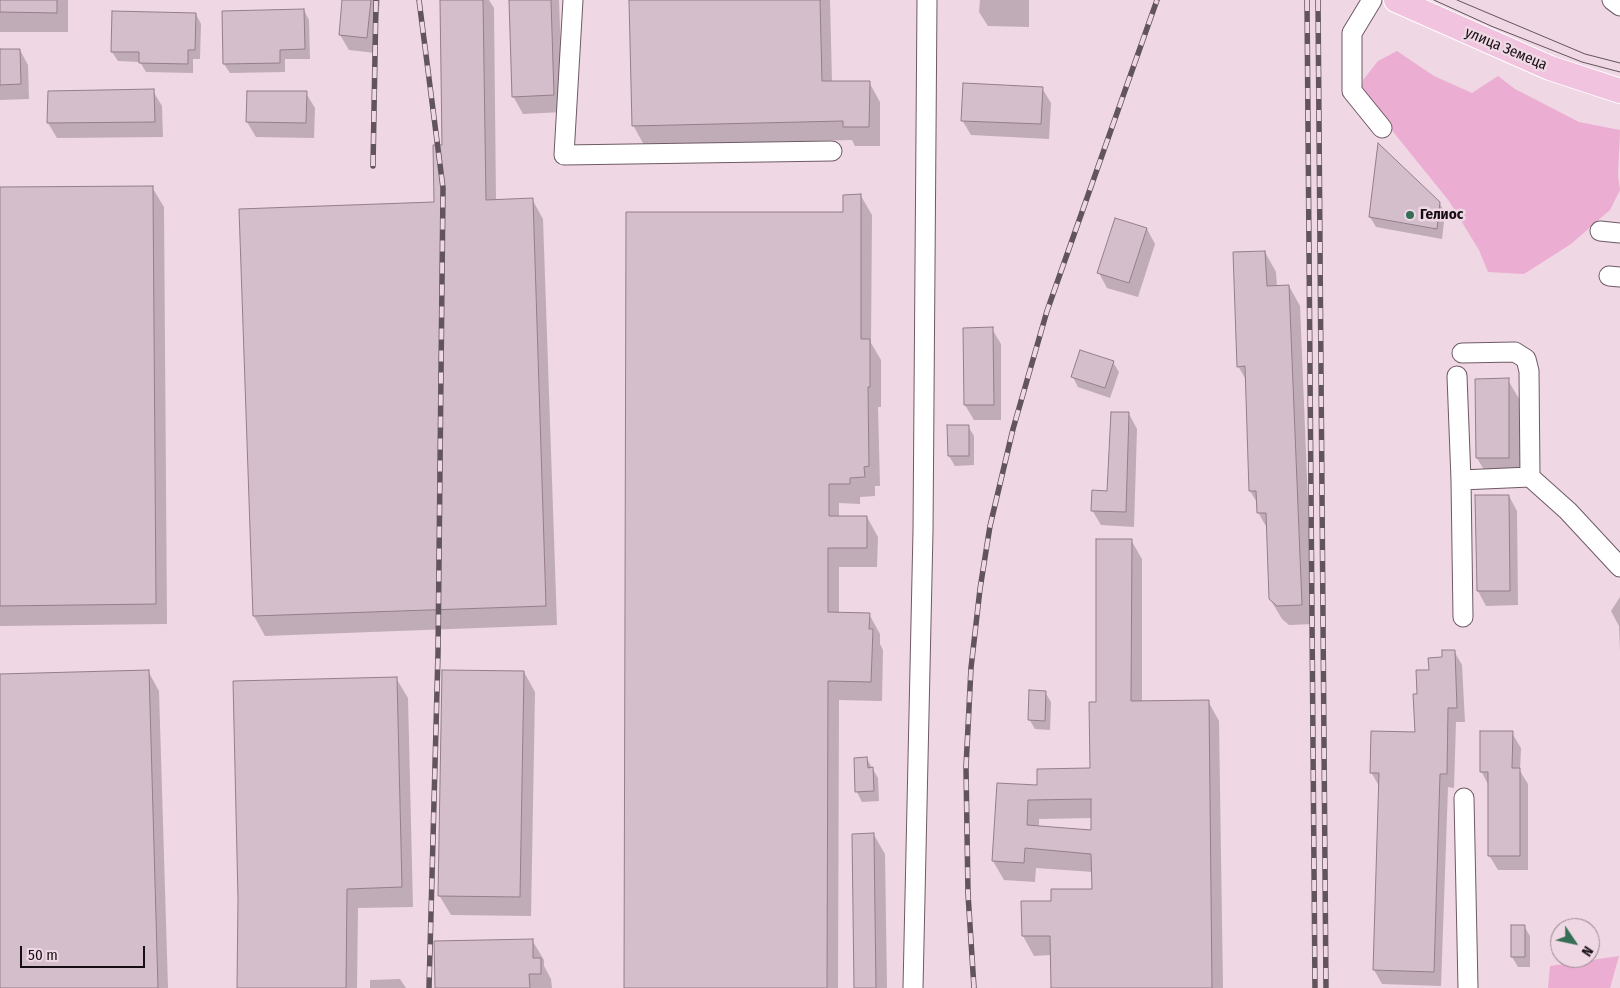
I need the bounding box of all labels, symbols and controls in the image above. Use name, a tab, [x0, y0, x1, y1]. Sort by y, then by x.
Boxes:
street label: улица Земеца	[1462, 24, 1550, 74]
place label: Гелиос	[1420, 206, 1463, 224]
marker: Гелиос	[1404, 209, 1416, 221]
north arrow	[1550, 918, 1600, 968]
scale bar	[22, 936, 148, 968]
text: N	[1578, 943, 1596, 959]
text: 50 m	[28, 946, 58, 964]

